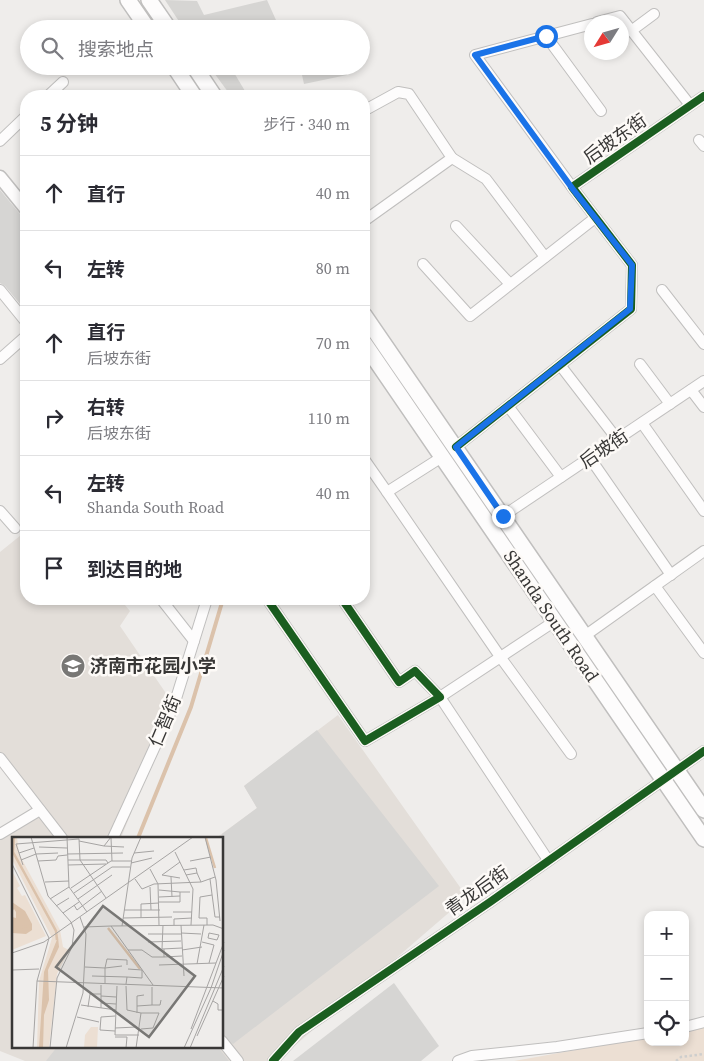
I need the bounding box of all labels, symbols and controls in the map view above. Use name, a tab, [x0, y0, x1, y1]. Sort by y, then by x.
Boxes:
north arrow	[584, 15, 629, 60]
search box	[20, 20, 370, 75]
route start	[535, 25, 558, 48]
icon: search	[38, 34, 66, 62]
text: 搜索地点	[78, 36, 154, 62]
street label: 后坡东街	[578, 108, 651, 169]
text: 5 分钟	[40, 109, 98, 138]
text: 步行 · 340 m	[264, 113, 350, 135]
icon: ahead	[40, 179, 68, 207]
text: 直行	[87, 181, 125, 207]
text: 40 m	[316, 182, 350, 204]
icon: left	[40, 254, 68, 282]
text: 左转	[87, 256, 125, 282]
text: 80 m	[316, 257, 350, 279]
text: 直行	[87, 319, 125, 345]
icon: ahead	[40, 329, 68, 357]
text: 70 m	[316, 332, 350, 354]
text: 后坡东街	[87, 347, 151, 369]
text: 右转	[87, 394, 125, 420]
icon: right	[40, 404, 68, 432]
text: 110 m	[308, 407, 350, 429]
text: 后坡东街	[87, 422, 151, 444]
street label: 后坡街	[574, 423, 633, 474]
text: 左转	[87, 470, 125, 496]
icon: left	[40, 479, 68, 507]
text: 40 m	[316, 482, 350, 504]
text: Shanda South Road	[87, 496, 224, 518]
route end	[492, 505, 515, 528]
street label: Shanda South Road	[498, 545, 605, 687]
icon: arrive	[40, 554, 68, 582]
text: 到达目的地	[87, 556, 182, 582]
school or university icon: 济南市花园小学	[60, 653, 86, 679]
place label: 济南市花园小学	[90, 653, 216, 678]
street label: 仁智街	[142, 691, 187, 751]
inset map	[12, 837, 224, 1048]
street label: 青龙后街	[440, 860, 513, 921]
map controls	[644, 911, 689, 1046]
button: +	[644, 911, 689, 956]
button: −	[644, 956, 689, 1001]
button: locate	[644, 1001, 689, 1046]

